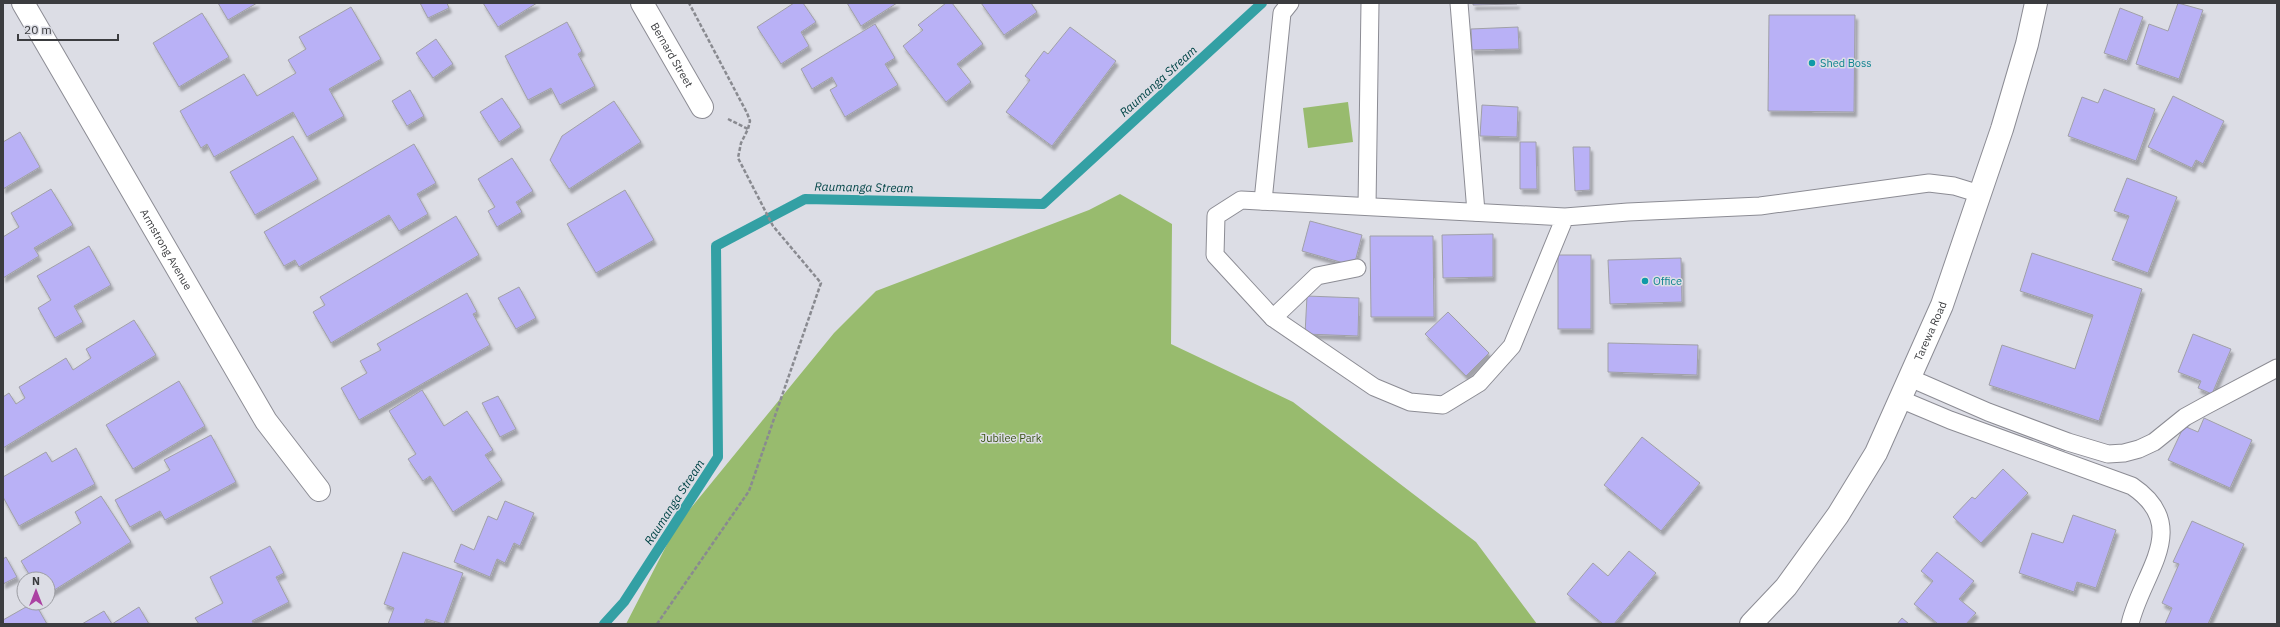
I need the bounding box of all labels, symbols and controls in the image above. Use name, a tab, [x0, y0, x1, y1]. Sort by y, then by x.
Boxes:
scale bar	[18, 16, 118, 42]
street label: Bernard Street	[648, 20, 696, 90]
text: 20 m	[24, 22, 52, 37]
water label: Raumanga Stream	[1116, 42, 1200, 120]
place label: Shed Boss	[1820, 56, 1872, 70]
marker: Shed Boss	[1807, 58, 1817, 68]
water label: Raumanga Stream	[814, 179, 914, 195]
street label: Armstrong Avenue	[137, 206, 195, 292]
place label: Office	[1653, 274, 1682, 288]
marker: Office	[1640, 276, 1650, 286]
street label: Tarewa Road	[1911, 300, 1950, 363]
park label: Jubilee Park	[981, 431, 1042, 445]
water label: Raumanga Stream	[641, 456, 707, 548]
north arrow	[16, 571, 56, 611]
text: N	[32, 574, 40, 588]

